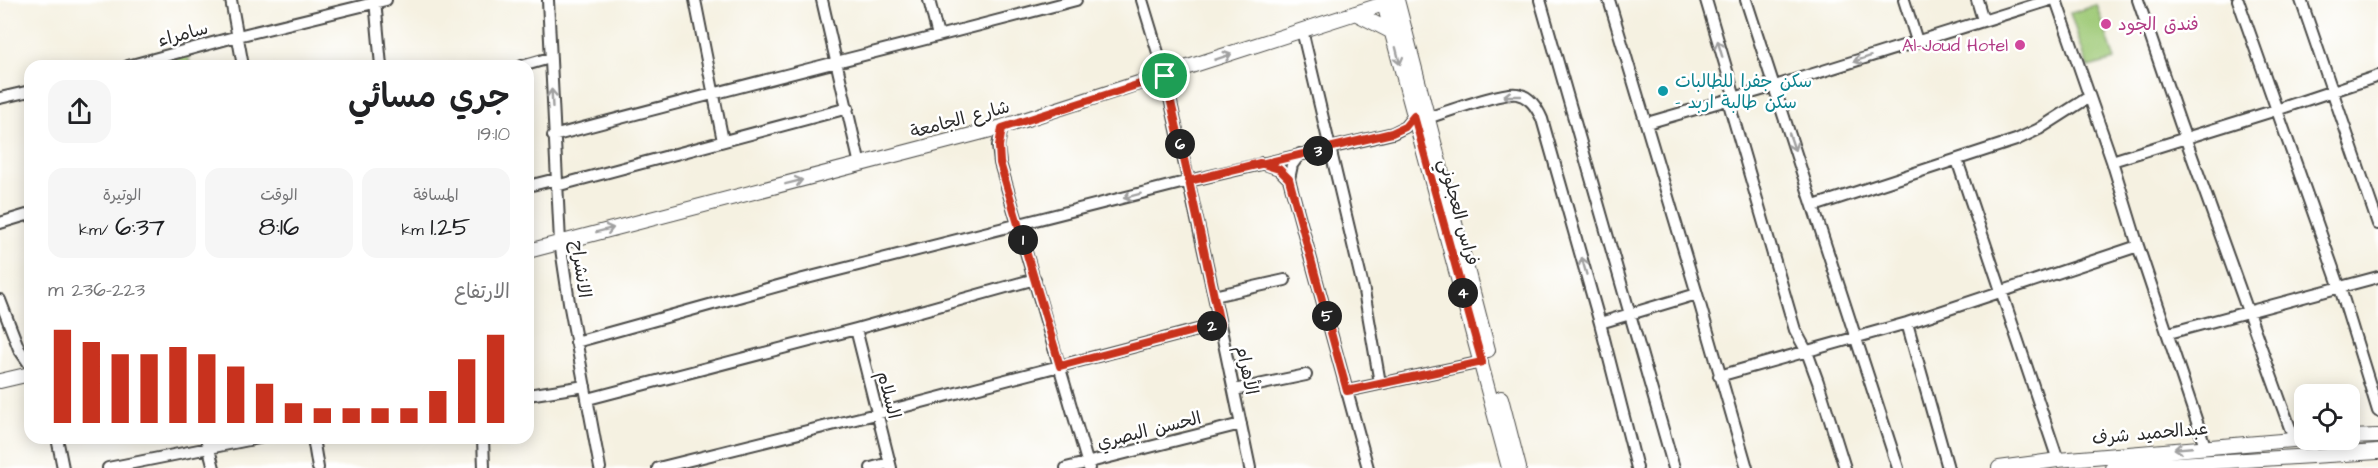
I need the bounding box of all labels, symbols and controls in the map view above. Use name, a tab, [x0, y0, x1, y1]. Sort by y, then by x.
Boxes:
place label: فندق الجود	[2118, 12, 2199, 37]
street label: سامراء	[155, 16, 211, 53]
marker: فندق الجود	[2099, 17, 2113, 31]
place label: Al-Joud Hotel	[1902, 33, 2008, 58]
marker: Al-Joud Hotel	[2013, 38, 2027, 52]
one-way arrow	[1714, 40, 1725, 59]
one-way arrow	[1393, 47, 1405, 66]
pin	[1139, 50, 1190, 101]
one-way arrow	[1213, 51, 1232, 62]
one-way arrow	[1853, 54, 1872, 65]
icon: arrive	[1148, 59, 1181, 92]
place label: سكن جفرا للطالبات - سكن طالبة اربد	[1675, 69, 1812, 115]
text: جري مسائي	[348, 74, 510, 120]
button: share	[48, 80, 111, 143]
marker: سكن جفرا للطالبات - سكن طالبة اربد	[1656, 84, 1670, 98]
one-way arrow	[546, 89, 557, 109]
one-way arrow	[1503, 90, 1523, 102]
street label: شارع الجامعة	[908, 94, 1013, 145]
text: 19:10	[478, 120, 510, 148]
pin: 6	[1165, 129, 1195, 159]
text: 6	[1175, 133, 1185, 155]
one-way arrow	[1787, 133, 1798, 151]
pin: 3	[1303, 136, 1333, 166]
text: 3	[1314, 140, 1322, 162]
street label: فراس العجلوني	[1429, 156, 1485, 269]
one-way arrow	[784, 176, 803, 187]
text: الوتيرة	[103, 184, 141, 206]
text: الوقت	[260, 184, 298, 206]
text: المسافة	[413, 184, 459, 206]
one-way arrow	[1123, 190, 1142, 202]
text: 6:37	[115, 209, 165, 245]
text: 8:16	[259, 209, 299, 245]
text: 1.25	[430, 209, 470, 245]
text: /km	[79, 219, 115, 241]
text: km	[402, 219, 430, 241]
one-way arrow	[595, 224, 614, 236]
pin: 1	[1008, 225, 1038, 255]
text: 1	[1022, 229, 1024, 251]
street label: الانشراح	[564, 239, 597, 300]
one-way arrow	[1578, 257, 1589, 276]
text: 223–236 m	[48, 276, 145, 304]
text: الارتفاع	[454, 278, 510, 306]
pin: 4	[1448, 278, 1478, 308]
text: 4	[1458, 282, 1468, 304]
pin: 5	[1312, 301, 1342, 331]
text: 5	[1321, 305, 1333, 327]
pin: 2	[1197, 311, 1227, 341]
text: 2	[1207, 315, 1217, 337]
street label: الأهرام	[1228, 343, 1264, 397]
street label: السلام	[870, 369, 906, 422]
map controls	[2294, 384, 2360, 450]
button: locate	[2294, 384, 2360, 450]
street label: الحسن البصري	[1094, 405, 1204, 456]
street label: عبدالحميد شرف	[2091, 416, 2209, 451]
one-way arrow	[2173, 443, 2193, 454]

